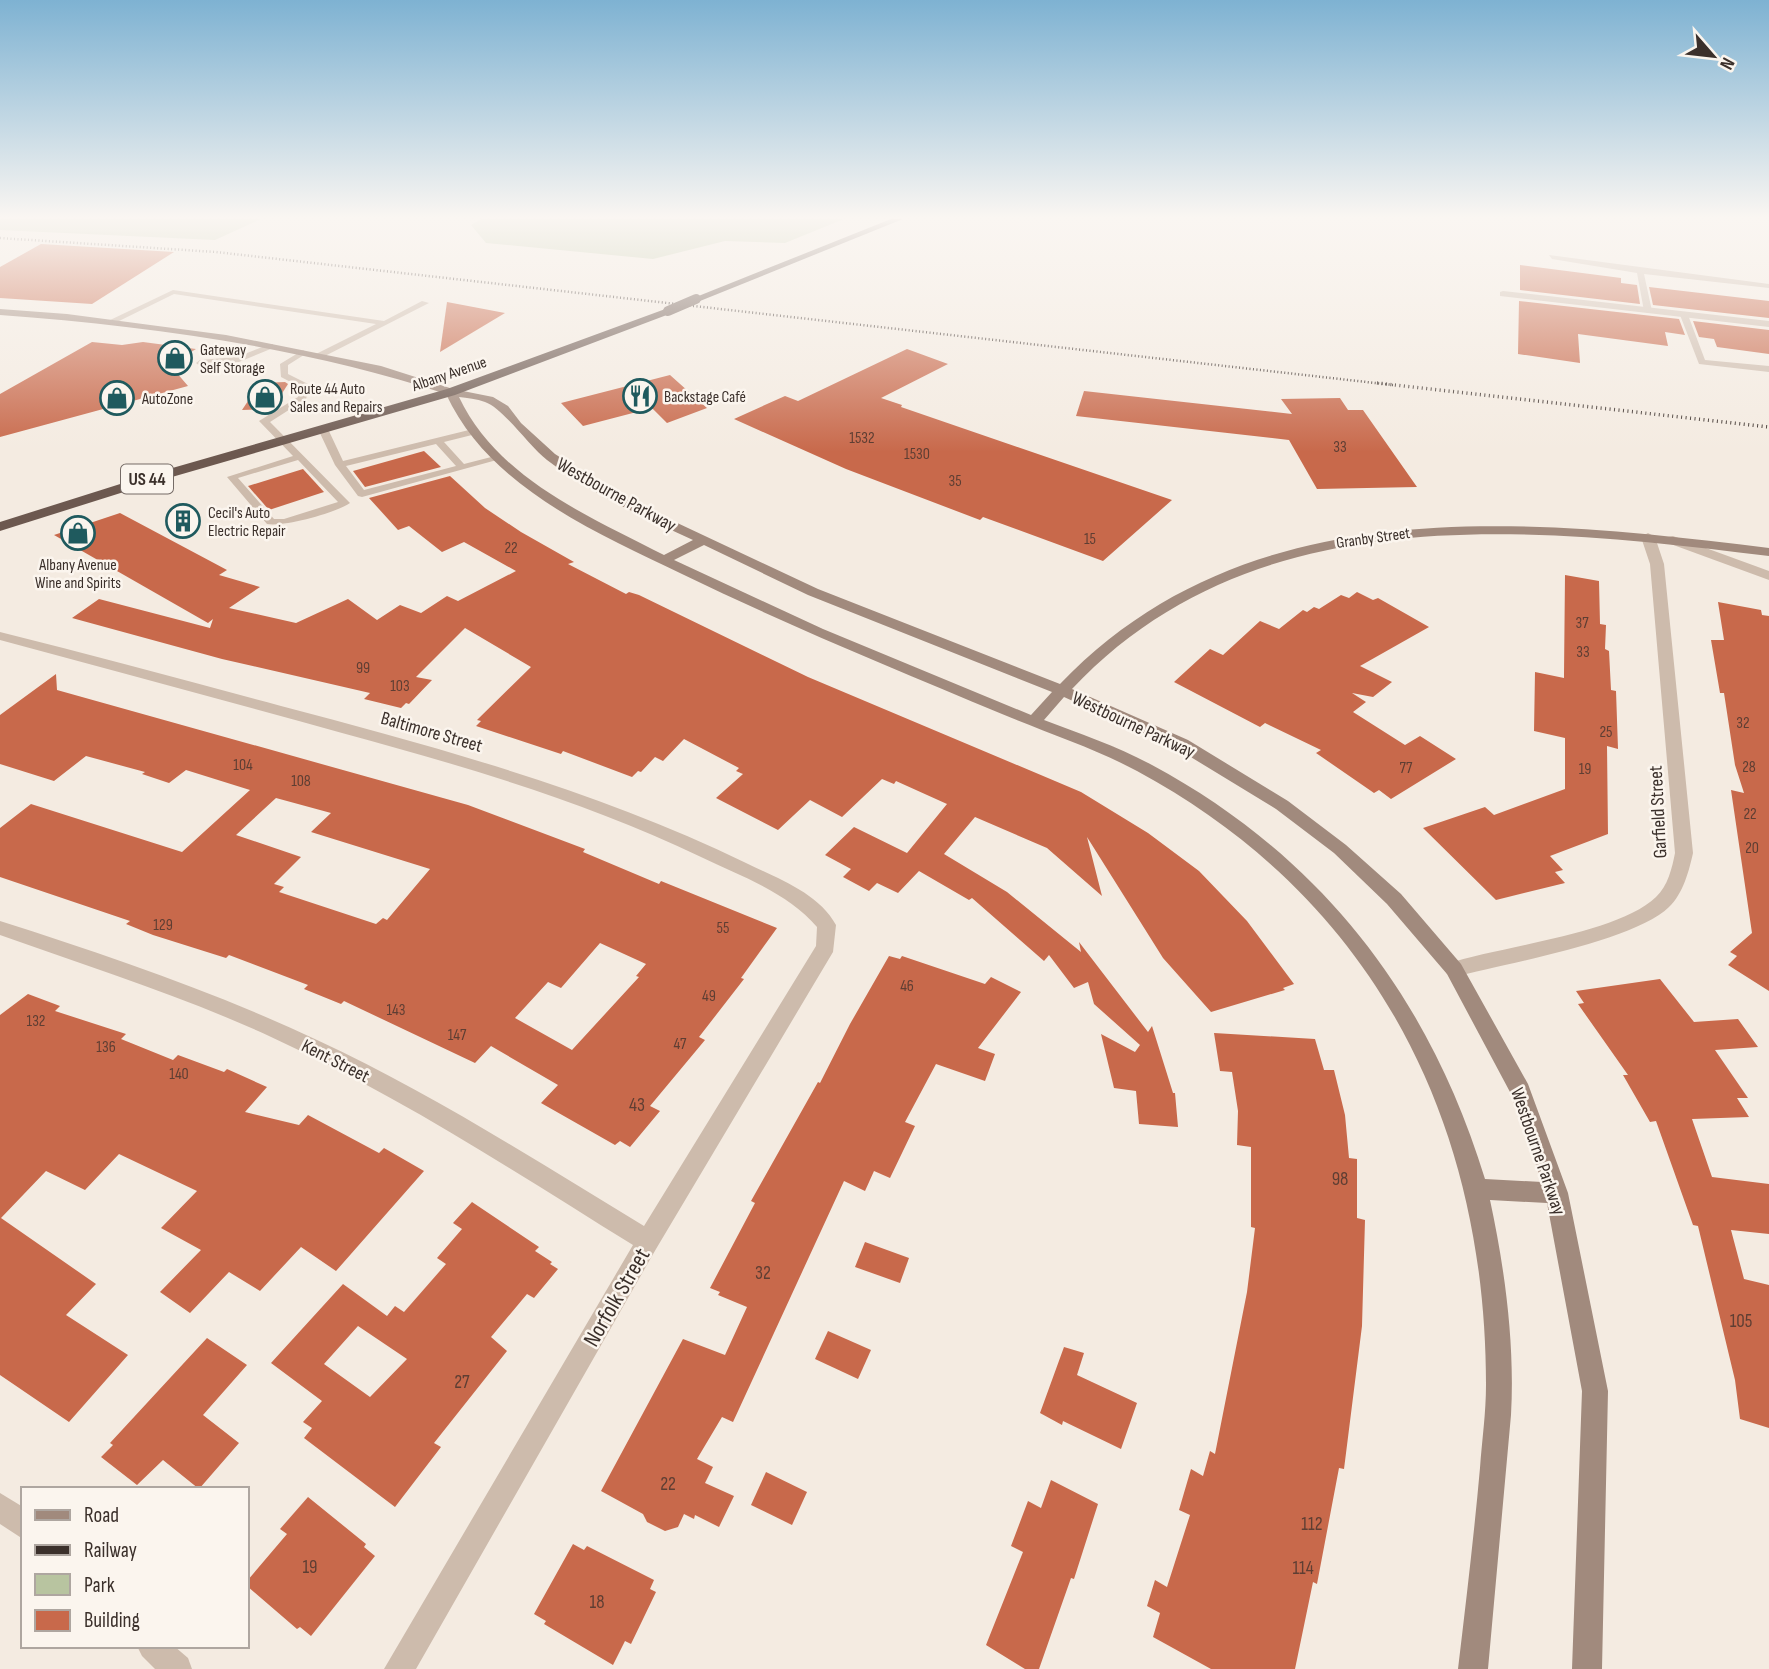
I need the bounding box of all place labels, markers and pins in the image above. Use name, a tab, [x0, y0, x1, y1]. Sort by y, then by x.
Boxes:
shop icon: Gateway Self Storage	[156, 339, 194, 377]
place label: Gateway Self Storage	[200, 341, 265, 378]
restaurant icon: Backstage Café	[621, 377, 659, 415]
shop icon: Route 44 Auto Sales and Repairs	[246, 378, 284, 416]
shop icon: AutoZone	[98, 379, 136, 417]
place label: Route 44 Auto Sales and Repairs	[290, 380, 383, 417]
place label: Backstage Café	[664, 388, 746, 407]
place label: AutoZone	[141, 390, 193, 409]
building icon: Cecil's Auto Electric Repair	[164, 502, 202, 540]
place label: Cecil's Auto Electric Repair	[208, 504, 286, 541]
shop icon: Albany Avenue Wine and Spirits	[59, 514, 97, 552]
place label: Albany Avenue Wine and Spirits	[35, 556, 121, 593]

